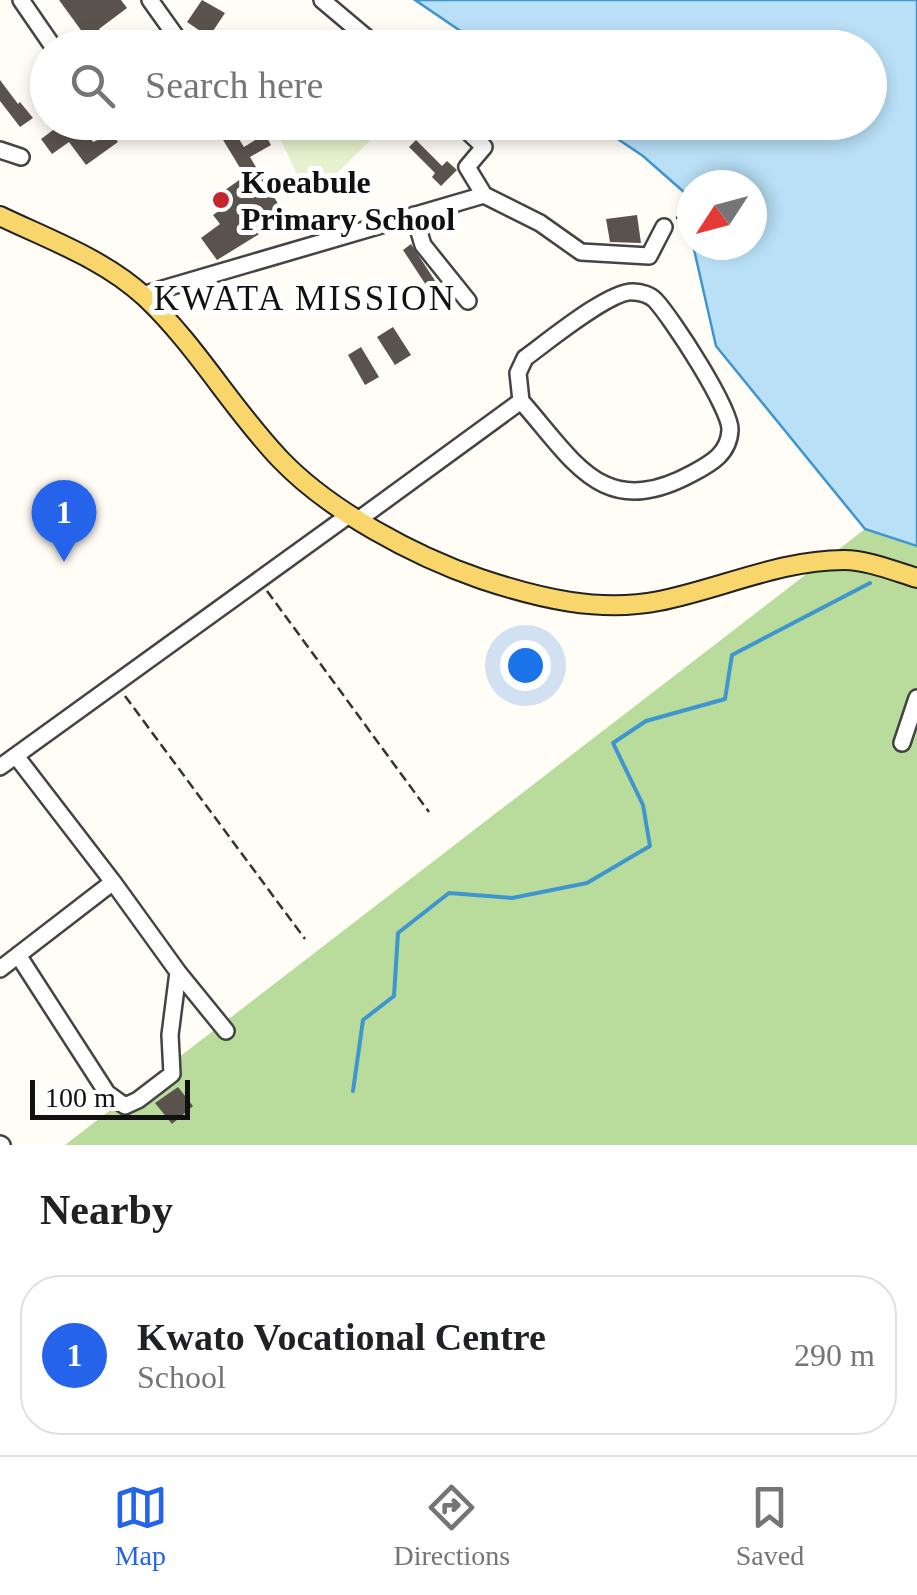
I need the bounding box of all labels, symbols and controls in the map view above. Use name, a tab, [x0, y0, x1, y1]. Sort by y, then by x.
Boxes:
search box	[30, 30, 887, 140]
icon: search	[65, 58, 120, 113]
text: Search here	[145, 64, 323, 106]
place label: Koeabule Primary School	[241, 164, 455, 237]
north arrow	[677, 170, 767, 260]
marker: Koeabule Primary School	[210, 189, 232, 211]
district label: KWATA MISSION	[154, 279, 456, 318]
pin: 1	[32, 480, 96, 562]
your location	[500, 640, 551, 691]
scale bar	[30, 1075, 190, 1120]
text: 100 m	[45, 1082, 116, 1113]
text: Nearby	[40, 1187, 173, 1233]
text: Kwato Vocational Centre	[137, 1316, 546, 1358]
text: 1	[67, 1337, 83, 1373]
text: 290 m	[794, 1337, 875, 1373]
text: School	[137, 1359, 226, 1395]
tab: Map	[113, 1480, 168, 1572]
tab: Directions	[393, 1480, 510, 1572]
tab: Saved	[736, 1480, 804, 1572]

